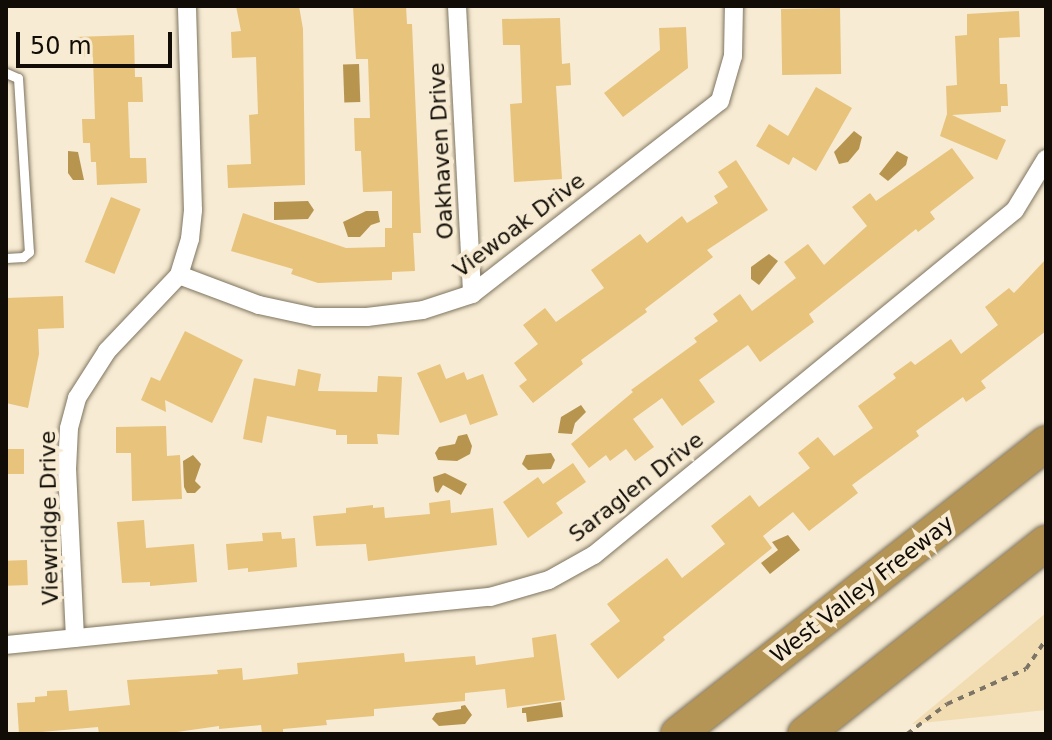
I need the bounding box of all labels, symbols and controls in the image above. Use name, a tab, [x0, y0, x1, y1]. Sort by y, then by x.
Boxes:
scale bar	[20, 16, 176, 66]
text: 50 m	[30, 32, 92, 60]
street label: Oakhaven Drive	[423, 62, 459, 240]
street label: Viewoak Drive	[448, 167, 590, 283]
street label: Saraglen Drive	[564, 426, 708, 548]
street label: Viewridge Drive	[34, 431, 64, 605]
street label: West Valley Freeway	[765, 509, 959, 669]

